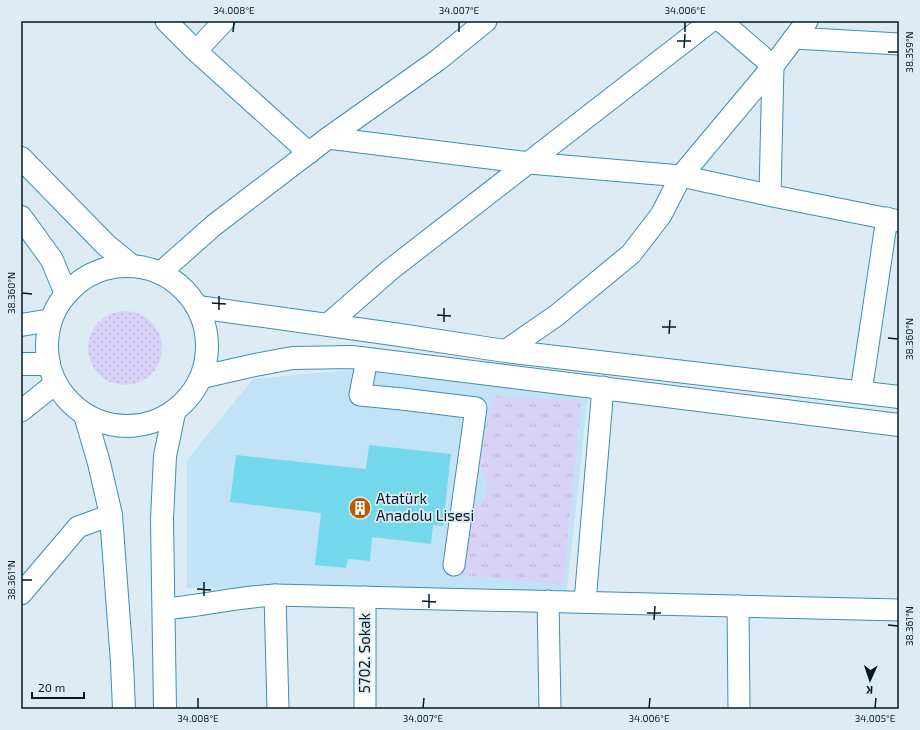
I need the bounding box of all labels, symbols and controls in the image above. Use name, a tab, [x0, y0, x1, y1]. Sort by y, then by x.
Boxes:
text: 34.008°E	[213, 4, 255, 16]
text: 34.007°E	[439, 4, 480, 16]
text: 34.006°E	[664, 4, 706, 16]
text: 38.359°N	[903, 31, 915, 73]
text: 38.360°N	[5, 272, 17, 314]
text: 38.360°N	[903, 318, 915, 360]
place label: Atatürk Anadolu Lisesi	[376, 489, 474, 524]
building icon: Atatürk Anadolu Lisesi	[347, 495, 373, 521]
text: 38.361°N	[5, 560, 17, 600]
text: 38.361°N	[903, 606, 915, 646]
street label: 5702. Sokak	[355, 612, 373, 693]
north arrow	[850, 660, 890, 700]
scale bar	[32, 674, 84, 700]
text: 20 m	[38, 680, 65, 694]
text: K	[866, 684, 873, 697]
text: 34.008°E	[177, 712, 219, 724]
text: 34.007°E	[403, 712, 444, 724]
text: 34.006°E	[628, 712, 670, 724]
text: 34.005°E	[855, 712, 896, 724]

